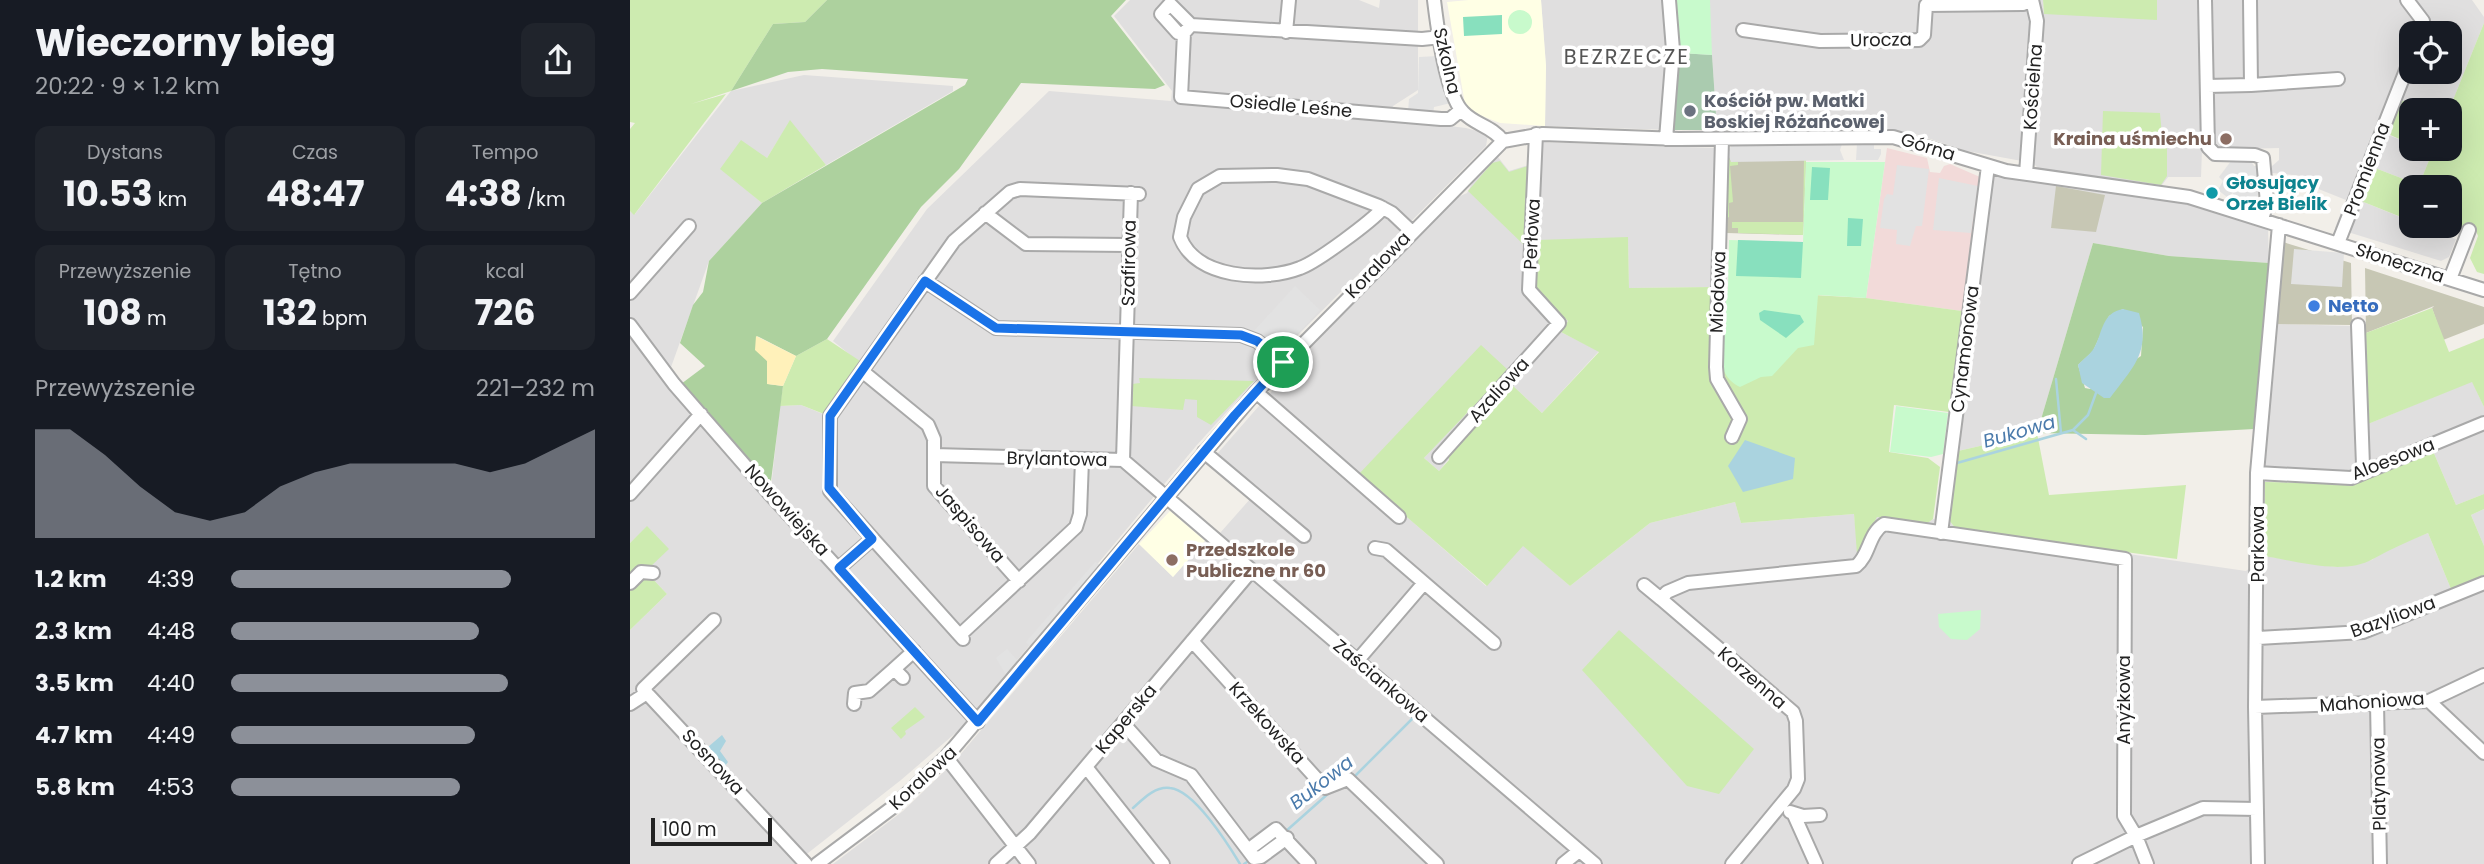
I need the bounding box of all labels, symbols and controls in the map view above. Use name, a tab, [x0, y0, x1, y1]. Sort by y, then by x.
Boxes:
text: Wieczorny bieg	[35, 16, 336, 69]
map controls	[2399, 21, 2462, 238]
button: locate	[2399, 21, 2462, 84]
button: share	[521, 23, 595, 97]
street label: Szkolna	[1428, 25, 1467, 97]
street label: Urocza	[1850, 26, 1912, 53]
district label: BEZRZECZE	[1564, 42, 1690, 71]
street label: Kościelna	[2017, 43, 2048, 131]
text: 20:22 · 9 × 1.2 km	[35, 70, 220, 102]
street label: Osiedle Leśne	[1229, 88, 1353, 123]
place label: Kościół pw. Matki Boskiej Różańcowej	[1704, 88, 1885, 134]
button: +	[2399, 98, 2462, 161]
marker: Kościół pw. Matki Boskiej Różańcowej	[1682, 103, 1698, 119]
street label: Promienna	[2337, 119, 2396, 219]
street label: Górna	[1898, 126, 1959, 167]
place label: Kraina uśmiechu	[2053, 126, 2212, 151]
marker: Kraina uśmiechu	[2218, 131, 2234, 147]
text: Dystans	[87, 139, 163, 166]
text: Czas	[292, 139, 338, 166]
text: Tempo	[472, 139, 538, 166]
text: 10.53	[63, 169, 153, 218]
text: 48:47	[266, 169, 364, 218]
text: 4:38	[445, 169, 522, 218]
place label: Głosujący Orzeł Bielik	[2226, 170, 2328, 216]
button: −	[2399, 175, 2462, 238]
marker: Głosujący Orzeł Bielik	[2204, 185, 2220, 201]
text: km	[153, 186, 187, 213]
text: /km	[522, 186, 565, 213]
street label: Perłowa	[1517, 198, 1546, 270]
street label: Szafirowa	[1115, 220, 1142, 306]
street label: Koralowa	[1339, 226, 1416, 304]
street label: Słoneczna	[2352, 236, 2448, 289]
street label: Miodowa	[1704, 251, 1731, 333]
text: Przewyższenie	[59, 258, 191, 285]
text: Tętno	[288, 258, 342, 285]
text: kcal	[486, 258, 524, 285]
street label: Cynamonowa	[1944, 284, 1985, 414]
text: 108	[83, 288, 142, 337]
text: 132	[263, 288, 317, 337]
text: 726	[474, 288, 536, 337]
place label: Netto	[2328, 293, 2379, 318]
marker: Netto	[2306, 298, 2322, 314]
text: m	[142, 305, 167, 332]
text: bpm	[317, 305, 367, 332]
pin	[1253, 332, 1313, 392]
icon: arrive	[1264, 343, 1302, 381]
street label: Azaliowa	[1463, 352, 1535, 428]
text: Przewyższenie	[35, 372, 195, 404]
text: 221–232 m	[476, 372, 595, 404]
water label: Bukowa	[1980, 408, 2059, 455]
street label: Aloesowa	[2348, 431, 2438, 486]
street label: Brylantowa	[1006, 445, 1108, 472]
street label: Nowowiejska	[739, 458, 836, 561]
street label: Jaspisowa	[930, 479, 1011, 568]
street label: Parkowa	[2245, 505, 2270, 583]
place label: Przedszkole Publiczne nr 60	[1186, 537, 1326, 583]
marker: Przedszkole Publiczne nr 60	[1164, 552, 1180, 568]
text: 1.2 km	[35, 563, 107, 595]
text: 4:39	[147, 563, 194, 595]
street label: Bazyliowa	[2347, 590, 2439, 643]
text: 2.3 km	[35, 615, 112, 647]
text: 4:48	[147, 615, 195, 647]
street label: Zaściankowa	[1328, 633, 1435, 728]
street label: Korzenna	[1713, 641, 1792, 714]
street label: Anyżkowa	[2111, 655, 2136, 745]
text: 3.5 km	[35, 667, 114, 699]
text: 4:40	[147, 667, 195, 699]
street label: Krzekowska	[1224, 676, 1311, 769]
street label: Kaperska	[1089, 679, 1162, 759]
street label: Mahoniowa	[2319, 685, 2425, 718]
text: 4.7 km	[35, 719, 113, 751]
text: 4:49	[147, 719, 195, 751]
street label: Sosnowa	[676, 723, 750, 800]
street label: Platynowa	[2365, 737, 2392, 831]
street label: Koralowa	[883, 740, 962, 815]
water label: Bukowa	[1284, 749, 1359, 816]
text: 5.8 km	[35, 771, 115, 803]
text: 4:53	[147, 771, 194, 803]
scale bar	[651, 815, 772, 847]
text: 100 m	[662, 816, 717, 843]

